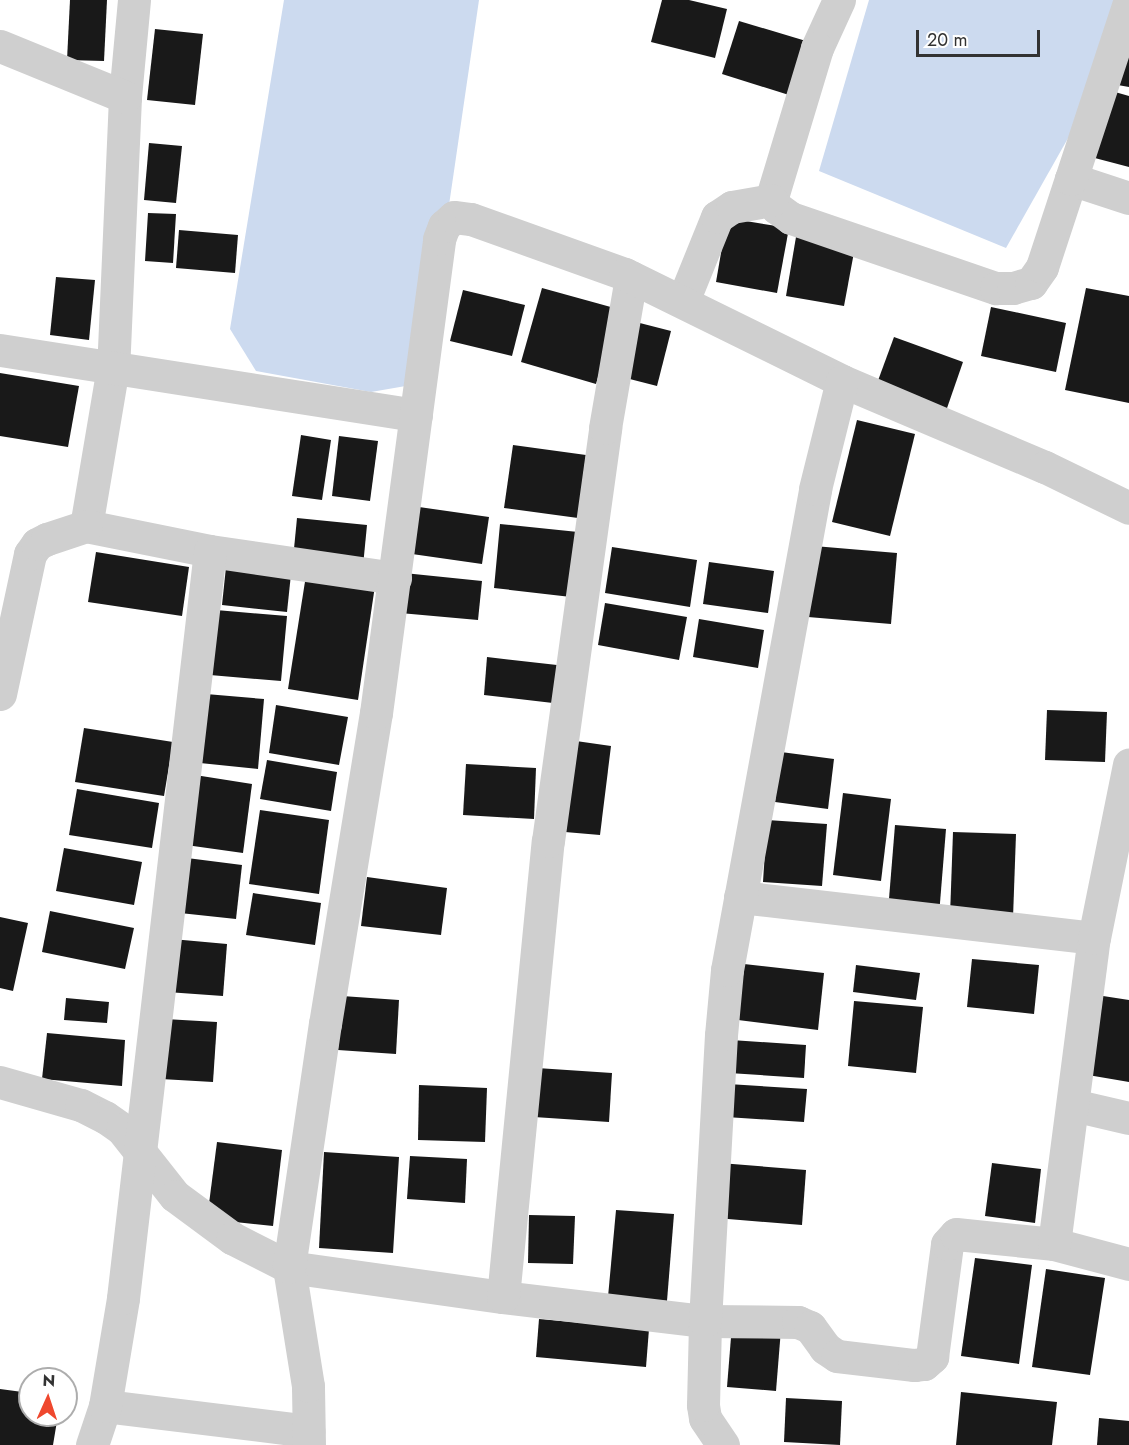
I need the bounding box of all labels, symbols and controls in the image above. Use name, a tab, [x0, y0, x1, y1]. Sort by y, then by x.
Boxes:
scale bar	[919, 18, 1044, 56]
text: 20 m	[927, 27, 967, 53]
north arrow	[18, 1367, 78, 1427]
text: N	[42, 1369, 56, 1392]

